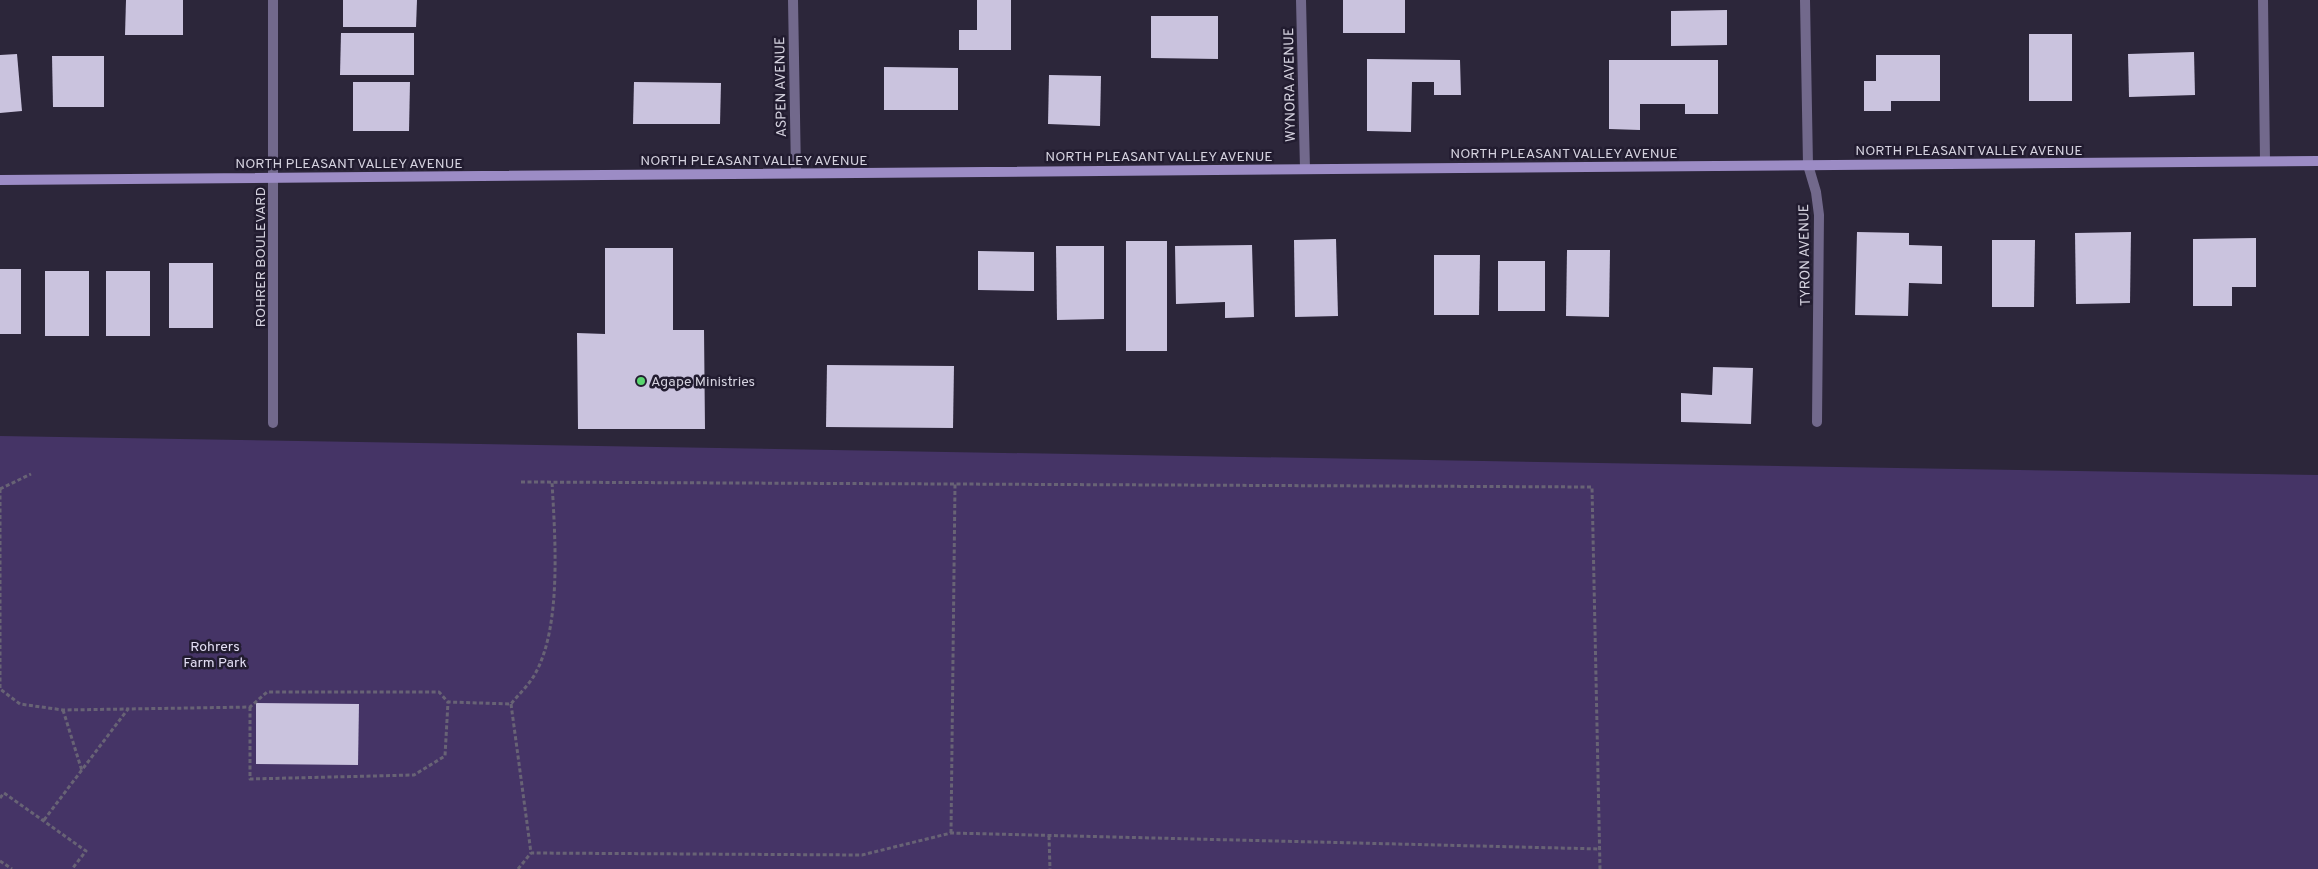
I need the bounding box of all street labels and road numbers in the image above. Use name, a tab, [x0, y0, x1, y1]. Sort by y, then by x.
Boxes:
street label: WYNORA AVENUE	[1281, 28, 1300, 142]
street label: ASPEN AVENUE	[772, 36, 791, 137]
street label: NORTH PLEASANT VALLEY AVENUE	[1855, 143, 2083, 160]
street label: NORTH PLEASANT VALLEY AVENUE	[1450, 146, 1678, 163]
street label: NORTH PLEASANT VALLEY AVENUE	[1045, 149, 1273, 166]
street label: NORTH PLEASANT VALLEY AVENUE	[640, 153, 868, 170]
street label: NORTH PLEASANT VALLEY AVENUE	[235, 156, 463, 173]
street label: ROHRER BOULEVARD	[253, 187, 270, 327]
street label: TYRON AVENUE	[1796, 204, 1815, 306]

